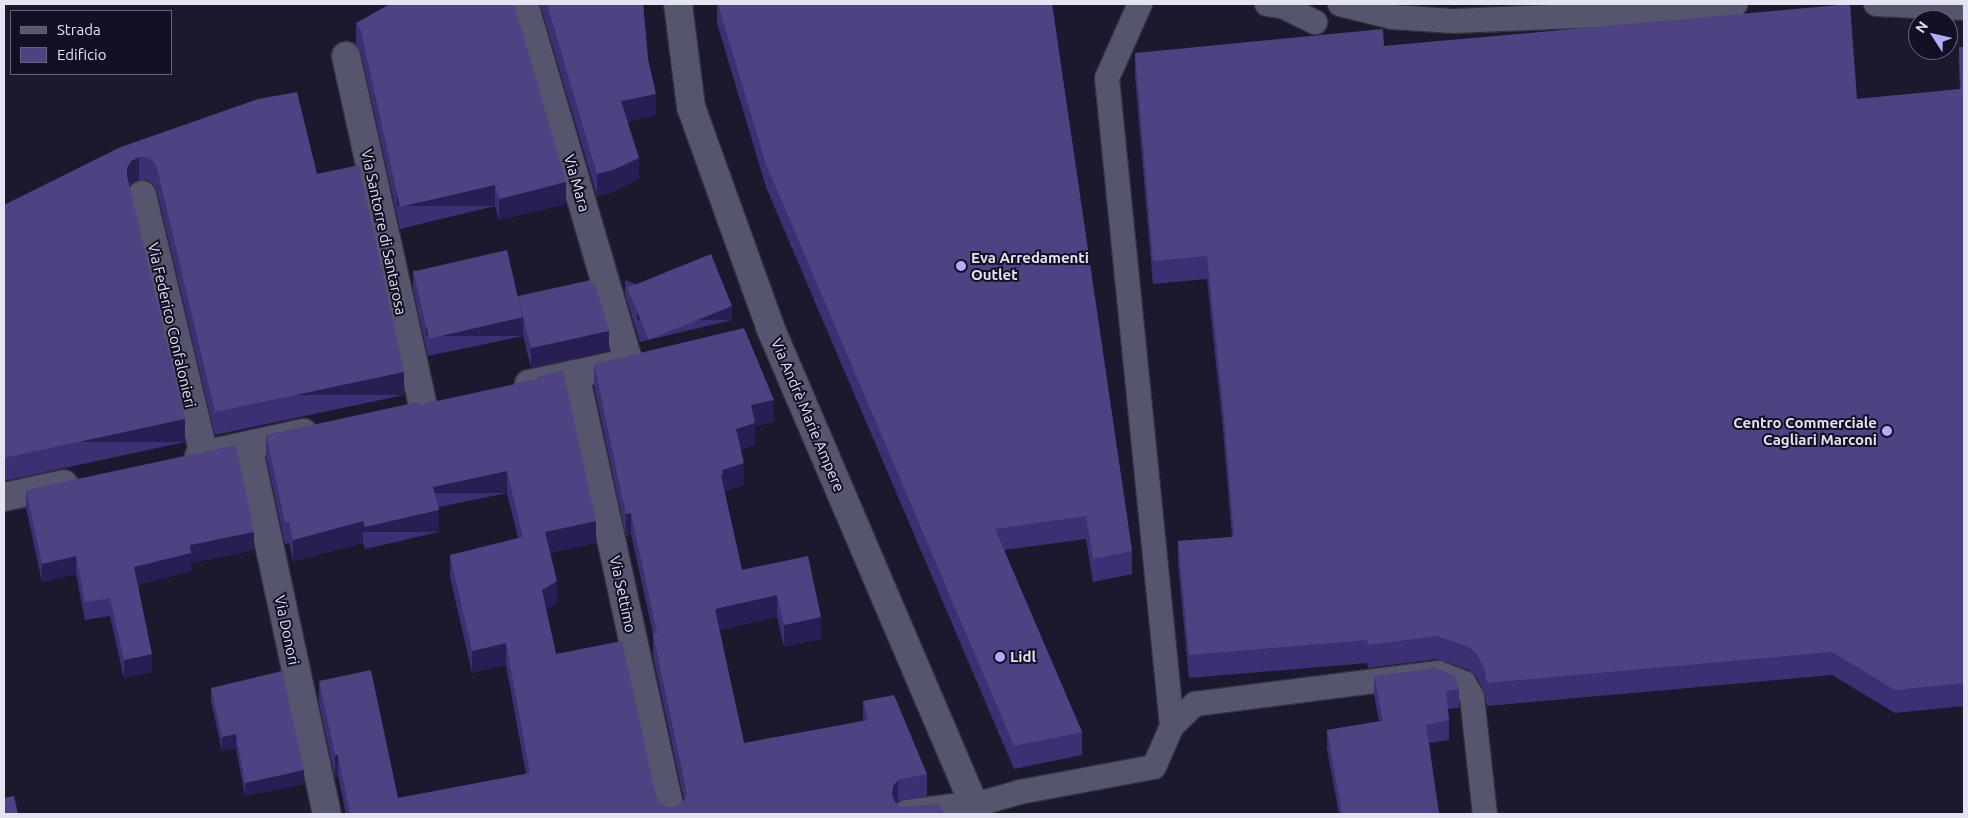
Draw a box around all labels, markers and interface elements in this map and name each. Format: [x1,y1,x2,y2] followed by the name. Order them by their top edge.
[10,10,172,75] legend
[1908,10,1958,60] north arrow
[1912,18,1931,36] text: N
[57,21,101,38] text: Strada
[57,46,106,63] text: Edificio
[358,148,410,316] street label: Via Santorre di Santarosa
[560,152,594,214] street label: Via Mara
[144,241,200,409] street label: Via Federico Confalonieri
[971,248,1089,283] place label: Eva Arredamenti Outlet
[955,260,967,272] marker: Eva Arredamenti Outlet
[768,336,848,494] street label: Via Andrè Marie Ampere
[1733,413,1877,448] place label: Centro Commerciale Cagliari Marconi
[1881,425,1893,437] marker: Centro Commerciale Cagliari Marconi
[606,554,640,634] street label: Via Settimo
[271,593,303,667] street label: Via Donori
[1010,648,1036,666] place label: Lidl
[994,651,1006,663] marker: Lidl

